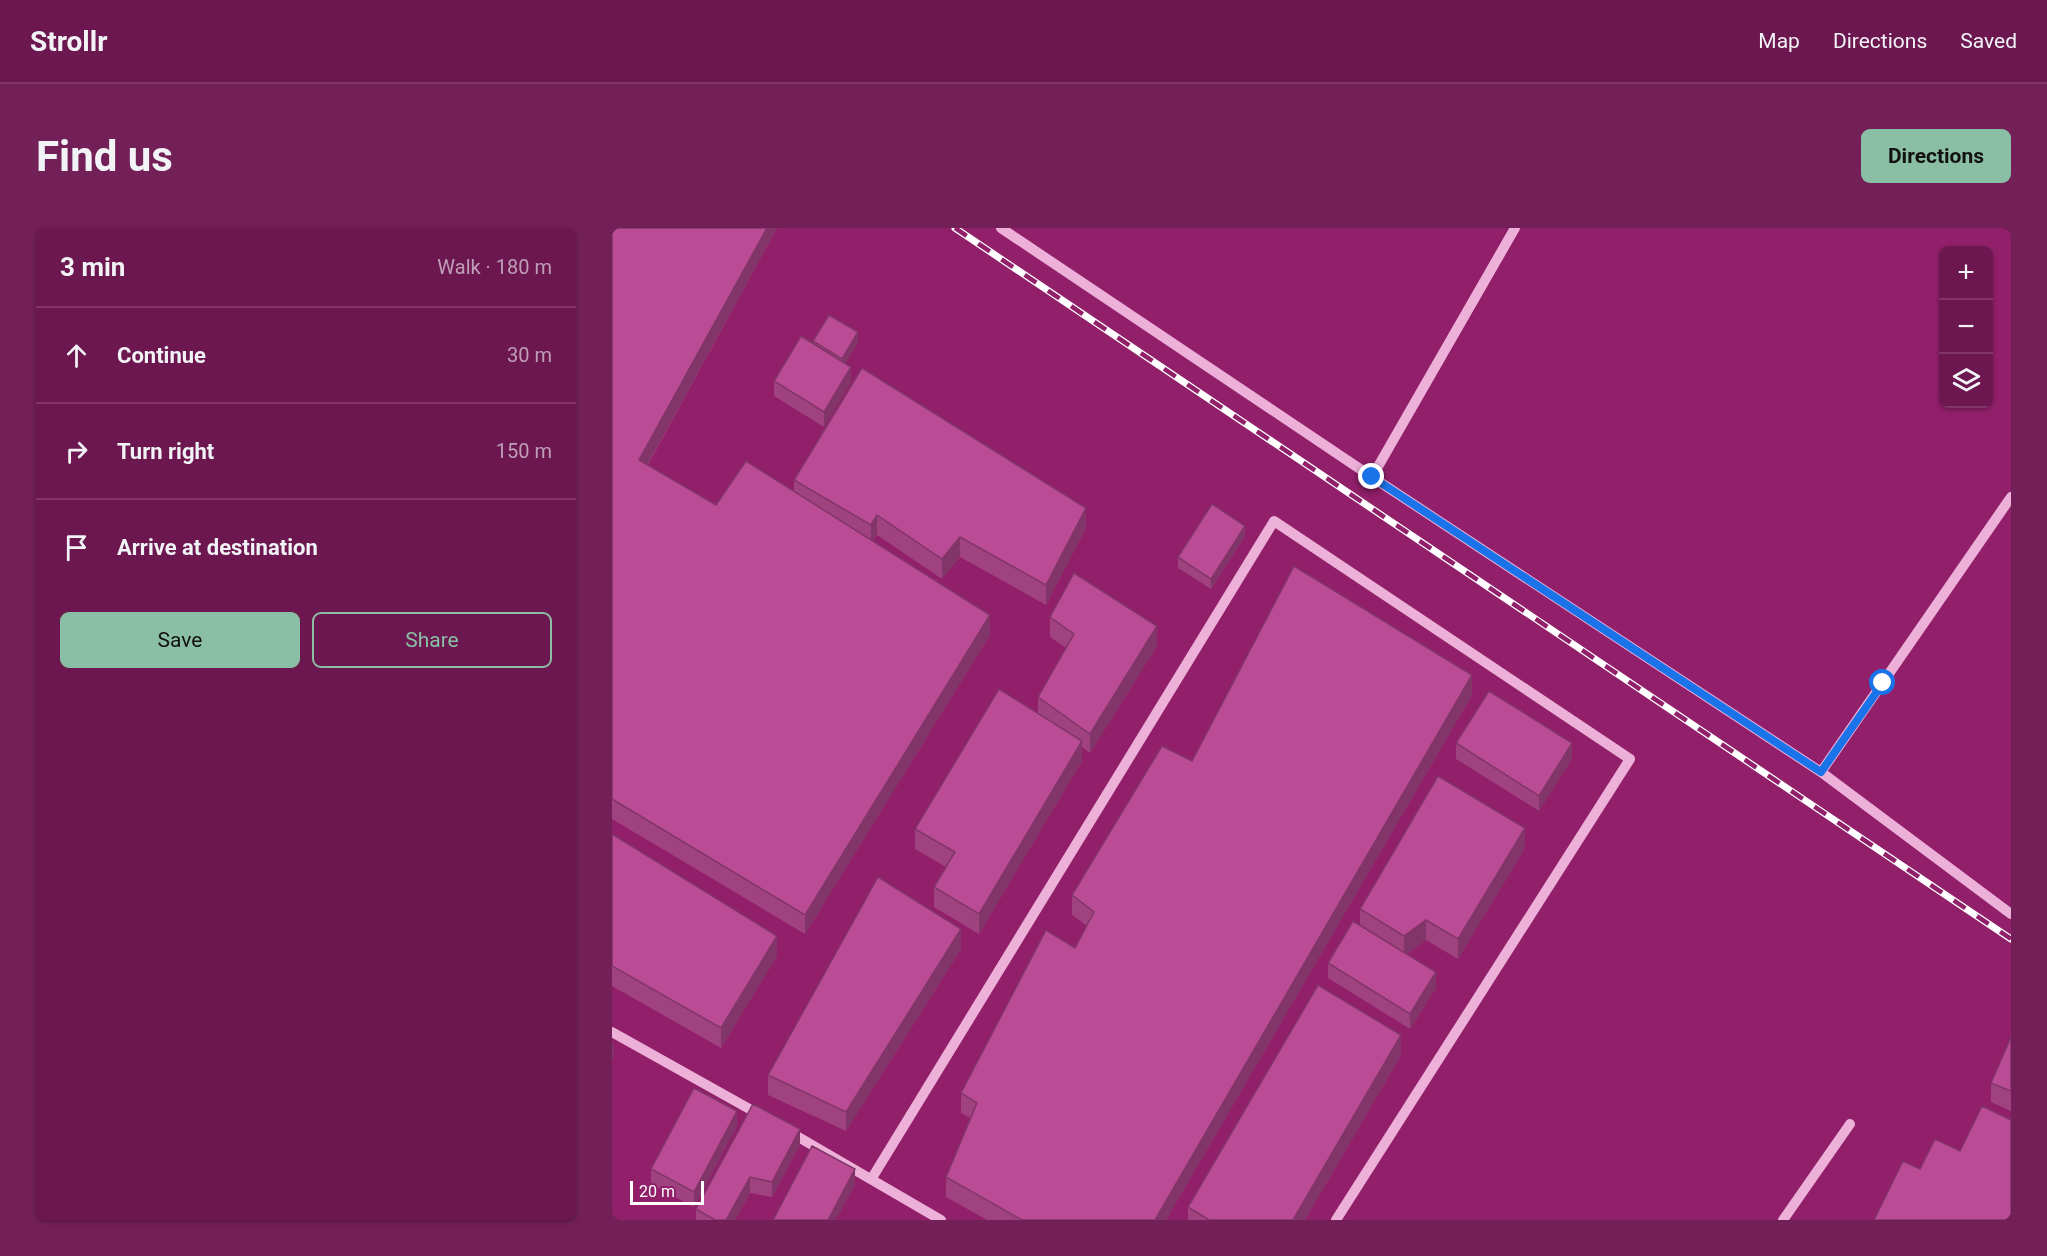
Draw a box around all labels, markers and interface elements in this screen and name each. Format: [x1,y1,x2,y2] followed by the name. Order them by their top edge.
[30,25,107,58] text: Strollr
[1758,29,1800,53] text: Map
[1833,29,1927,53] text: Directions
[1960,29,2017,53] text: Saved
[1861,129,2011,183] button: Directions
[36,132,173,181] text: Find us
[1939,246,1993,408] map controls
[1939,246,1993,300] button: +
[60,252,125,282] text: 3 min
[437,255,552,279] text: Walk · 180 m
[1939,300,1993,354] button: −
[60,339,93,372] icon: ahead
[117,343,206,368] text: Continue
[507,343,552,367] text: 30 m
[1939,354,1993,408] button: layers
[60,435,93,468] icon: right
[117,439,214,464] text: Turn right
[496,439,552,463] text: 150 m
[1358,463,1384,489] route end
[60,531,93,564] icon: arrive
[117,535,318,560] text: Arrive at destination
[60,612,300,668] button: Save
[312,612,552,668] button: Share
[1869,669,1895,695] route start
[630,1178,704,1206] scale bar
[639,1182,675,1201] text: 20 m

